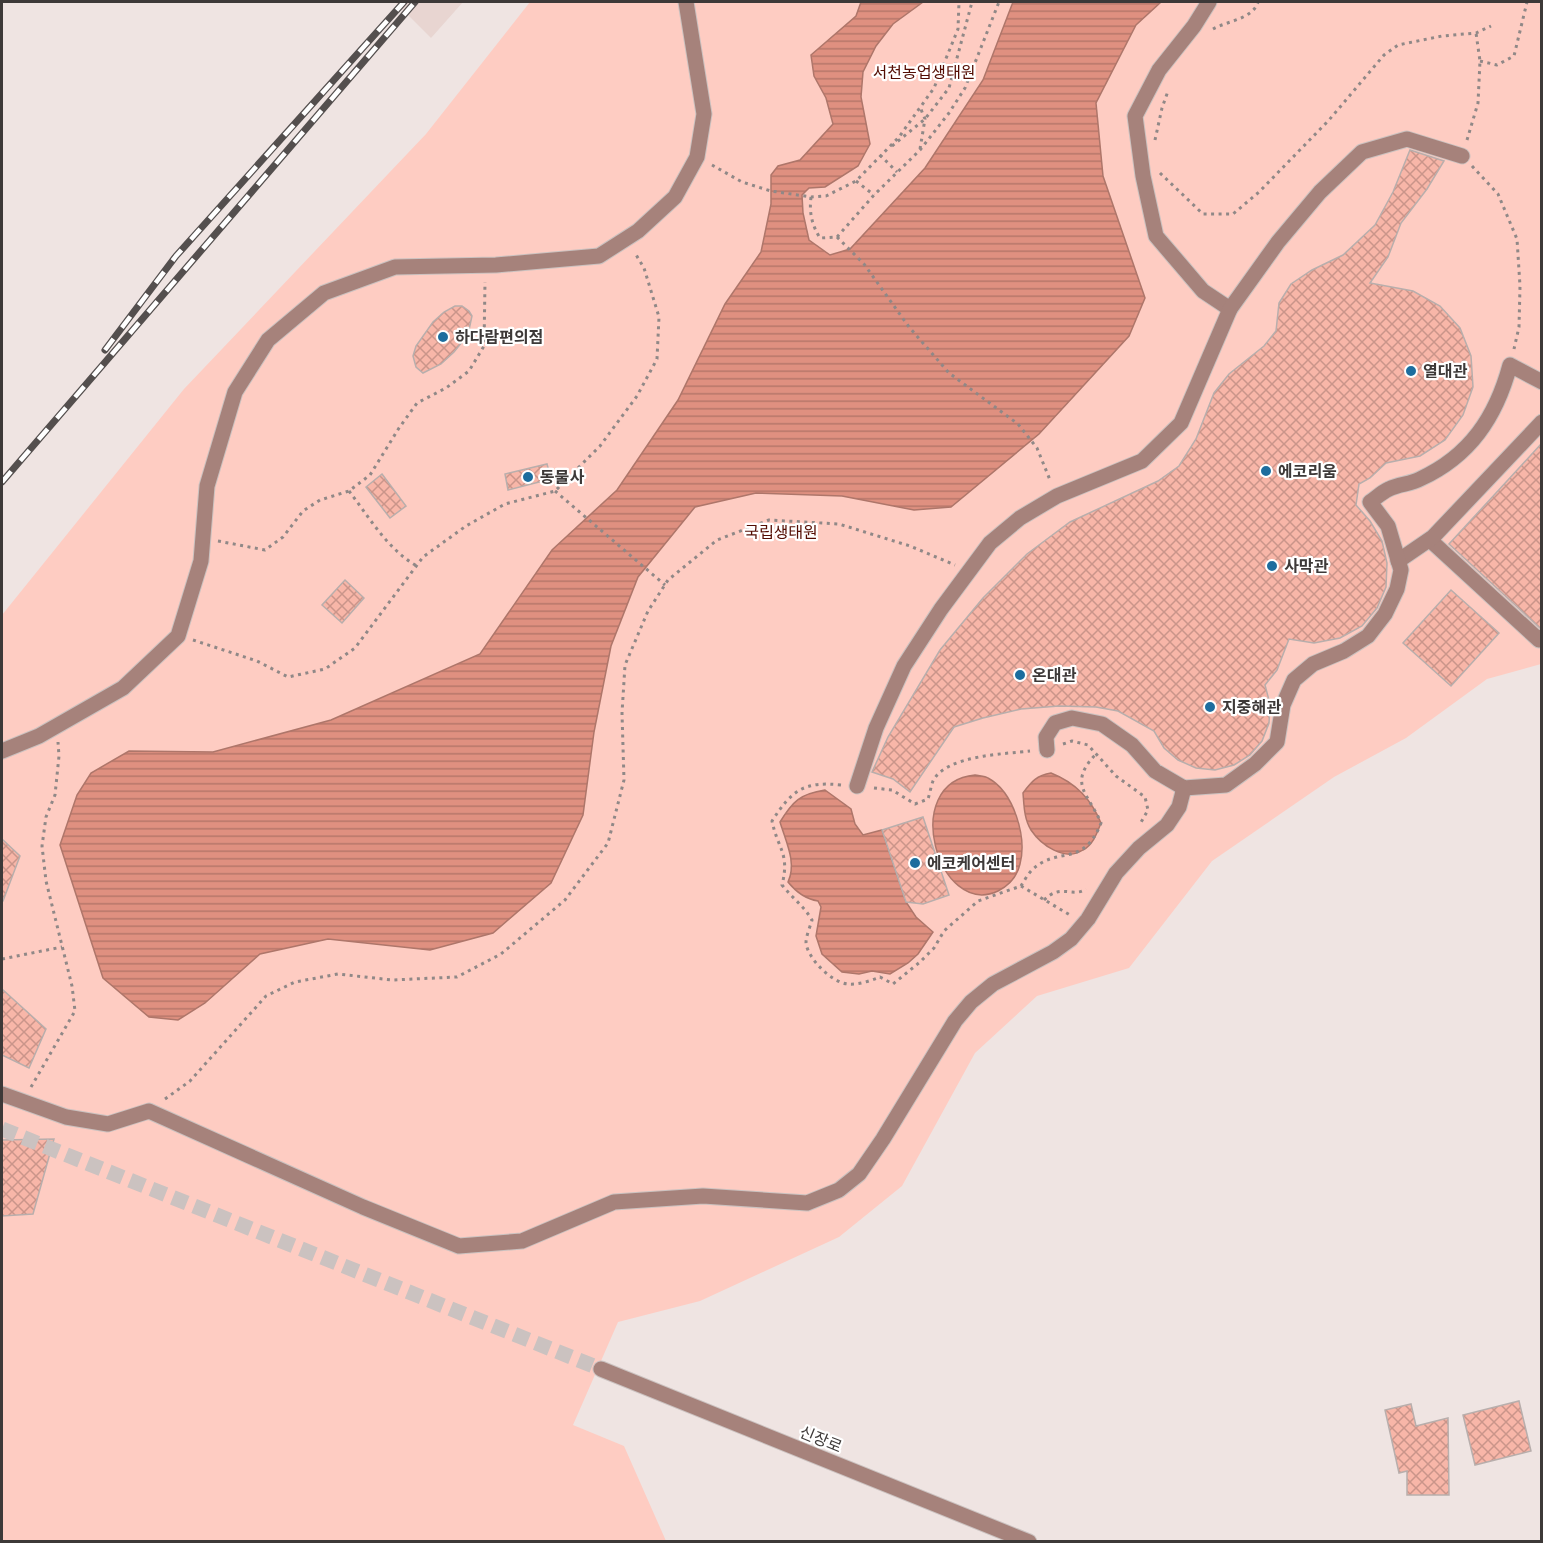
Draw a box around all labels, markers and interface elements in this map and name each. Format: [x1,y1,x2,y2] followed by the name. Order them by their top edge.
[872,61,976,83] park label: 서천농업생태원
[455,326,543,348] place label: 하다람편의점
[436,330,450,344] marker: 하다람편의점
[1423,360,1467,382] place label: 열대관
[1404,364,1418,378] marker: 열대관
[1278,460,1337,482] place label: 에코리움
[1259,464,1273,478] marker: 에코리움
[540,466,584,488] place label: 동물사
[521,470,535,484] marker: 동물사
[744,521,818,543] park label: 국립생태원
[1284,555,1328,577] place label: 사막관
[1265,559,1279,573] marker: 사막관
[1032,664,1076,686] place label: 온대관
[1013,668,1027,682] marker: 온대관
[1222,696,1281,718] place label: 지중해관
[1203,700,1217,714] marker: 지중해관
[927,852,1015,874] place label: 에코케어센터
[908,856,922,870] marker: 에코케어센터
[796,1421,846,1458] street label: 신장로

